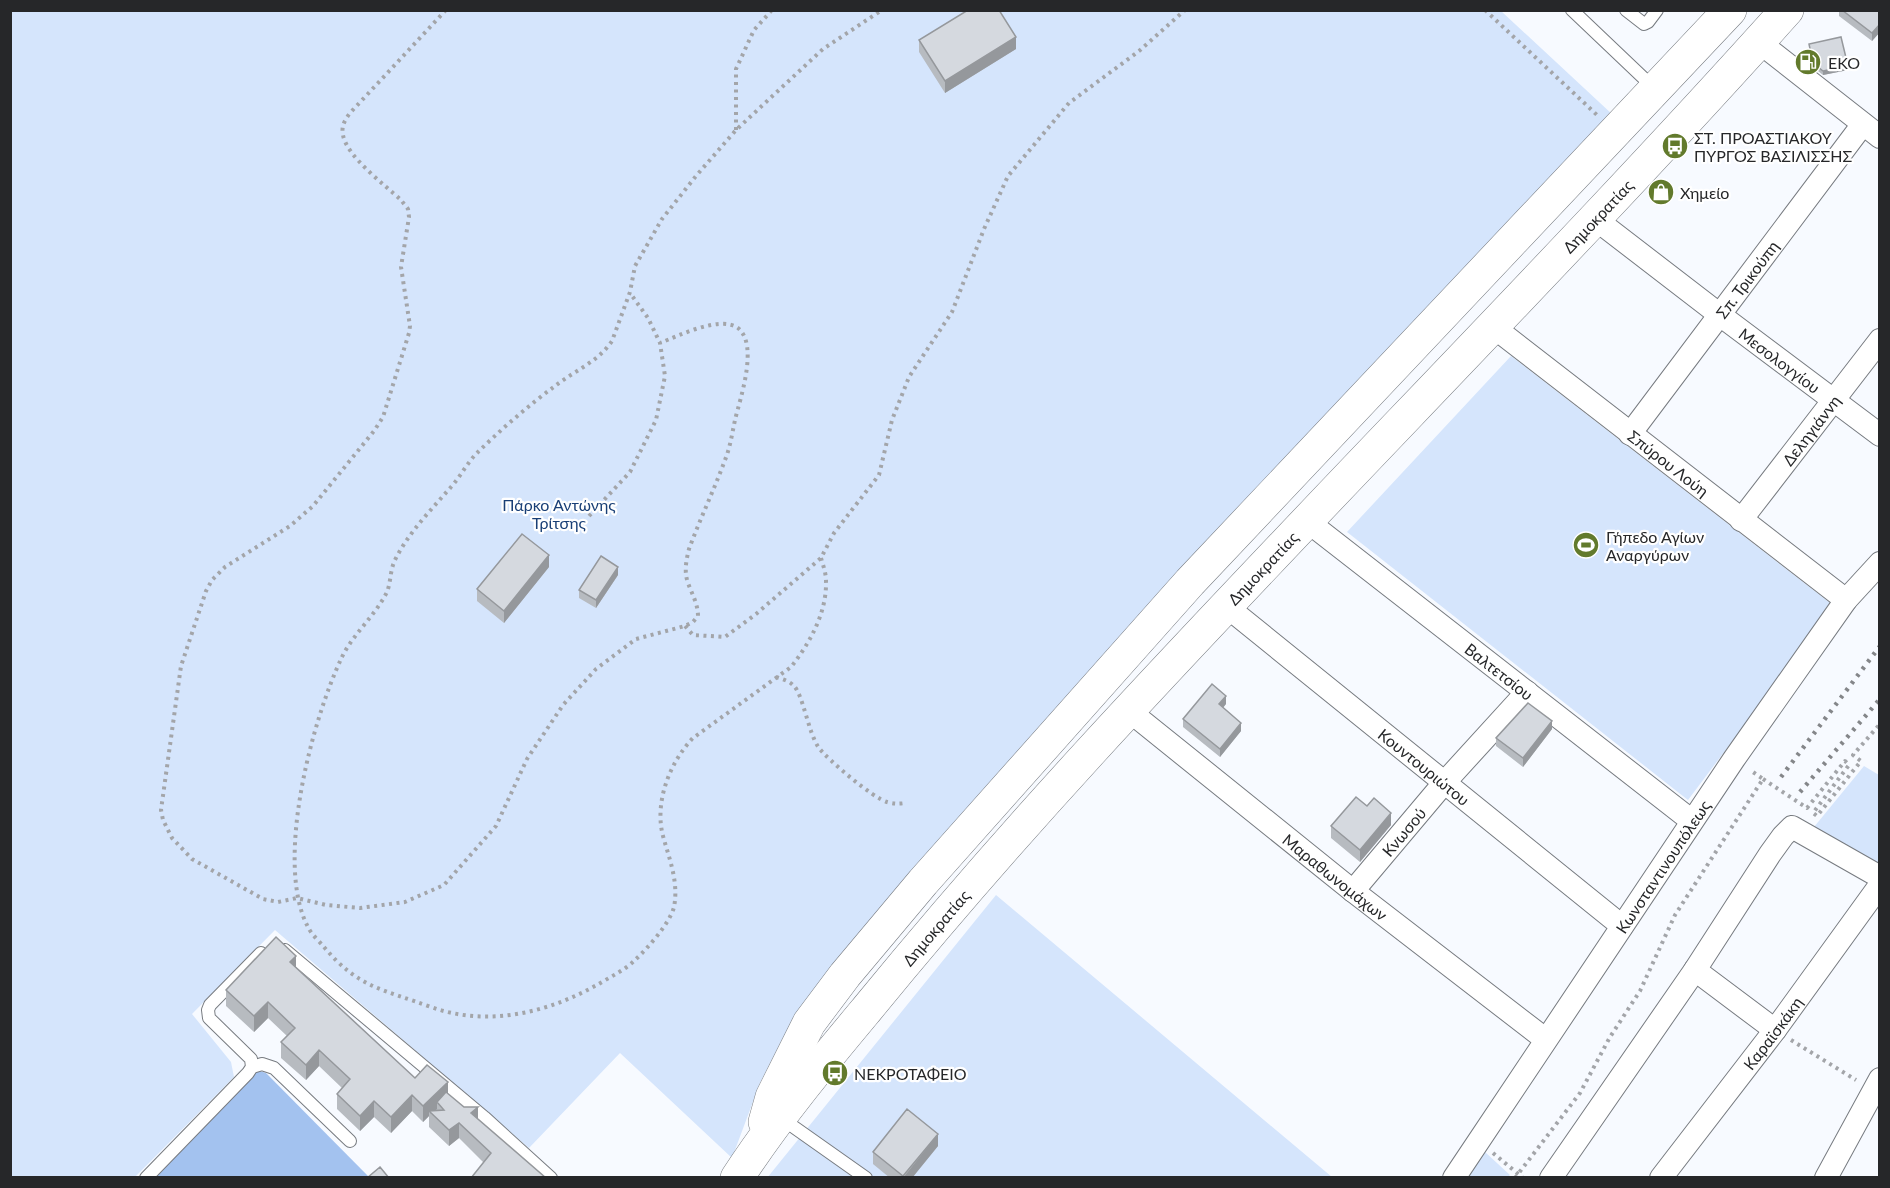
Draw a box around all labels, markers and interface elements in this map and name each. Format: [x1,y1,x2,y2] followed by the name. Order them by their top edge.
[1793,47,1823,77] fuel station icon: EKO
[1828,53,1860,72] place label: EKO
[1694,128,1853,165] place label: ΣΤ. ΠΡΟΑΣΤΙΑΚΟΥ ΠΥΡΓΟΣ ΒΑΣΙΛΙΣΣΗΣ
[1660,131,1690,161] bus stop icon: ΣΤ. ΠΡΟΑΣΤΙΑΚΟΥ ΠΥΡΓΟΣ ΒΑΣΙΛΙΣΣΗΣ
[1558,175,1637,256] street label: Δημοκρατίας
[1646,177,1676,207] shop icon: Χημείο
[1680,183,1729,202] place label: Χημείο
[1711,236,1782,322] street label: Σπ. Τρικούπη
[1736,323,1824,397] street label: Μεσολογγίου
[1778,391,1844,469] street label: Δεληγιάννη
[1625,426,1713,500] street label: Σπύρου Λούη
[502,495,616,532] park label: Πάρκο Αντώνης Τρίτσης
[1223,527,1302,608] street label: Δημοκρατίας
[1606,527,1704,564] place label: Γήπεδο Αγίων Αναργύρων
[1571,530,1601,560] sports icon: Γήπεδο Αγίων Αναργύρων
[1462,639,1537,703] street label: Βαλτετσίου
[1375,724,1474,809] street label: Κουντουριώτου
[1611,796,1714,936] street label: Κωνσταντινουπόλεως
[1377,803,1429,860] street label: Κνωσού
[1279,829,1391,924] street label: Μαραθωνομάχων
[898,885,973,969] street label: Δημοκρατίας
[1739,992,1806,1073] street label: Καραϊσκάκη
[820,1058,850,1088] bus stop icon: ΝΕΚΡΟΤΑΦΕΙΟ
[854,1064,967,1083] place label: ΝΕΚΡΟΤΑΦΕΙΟ

